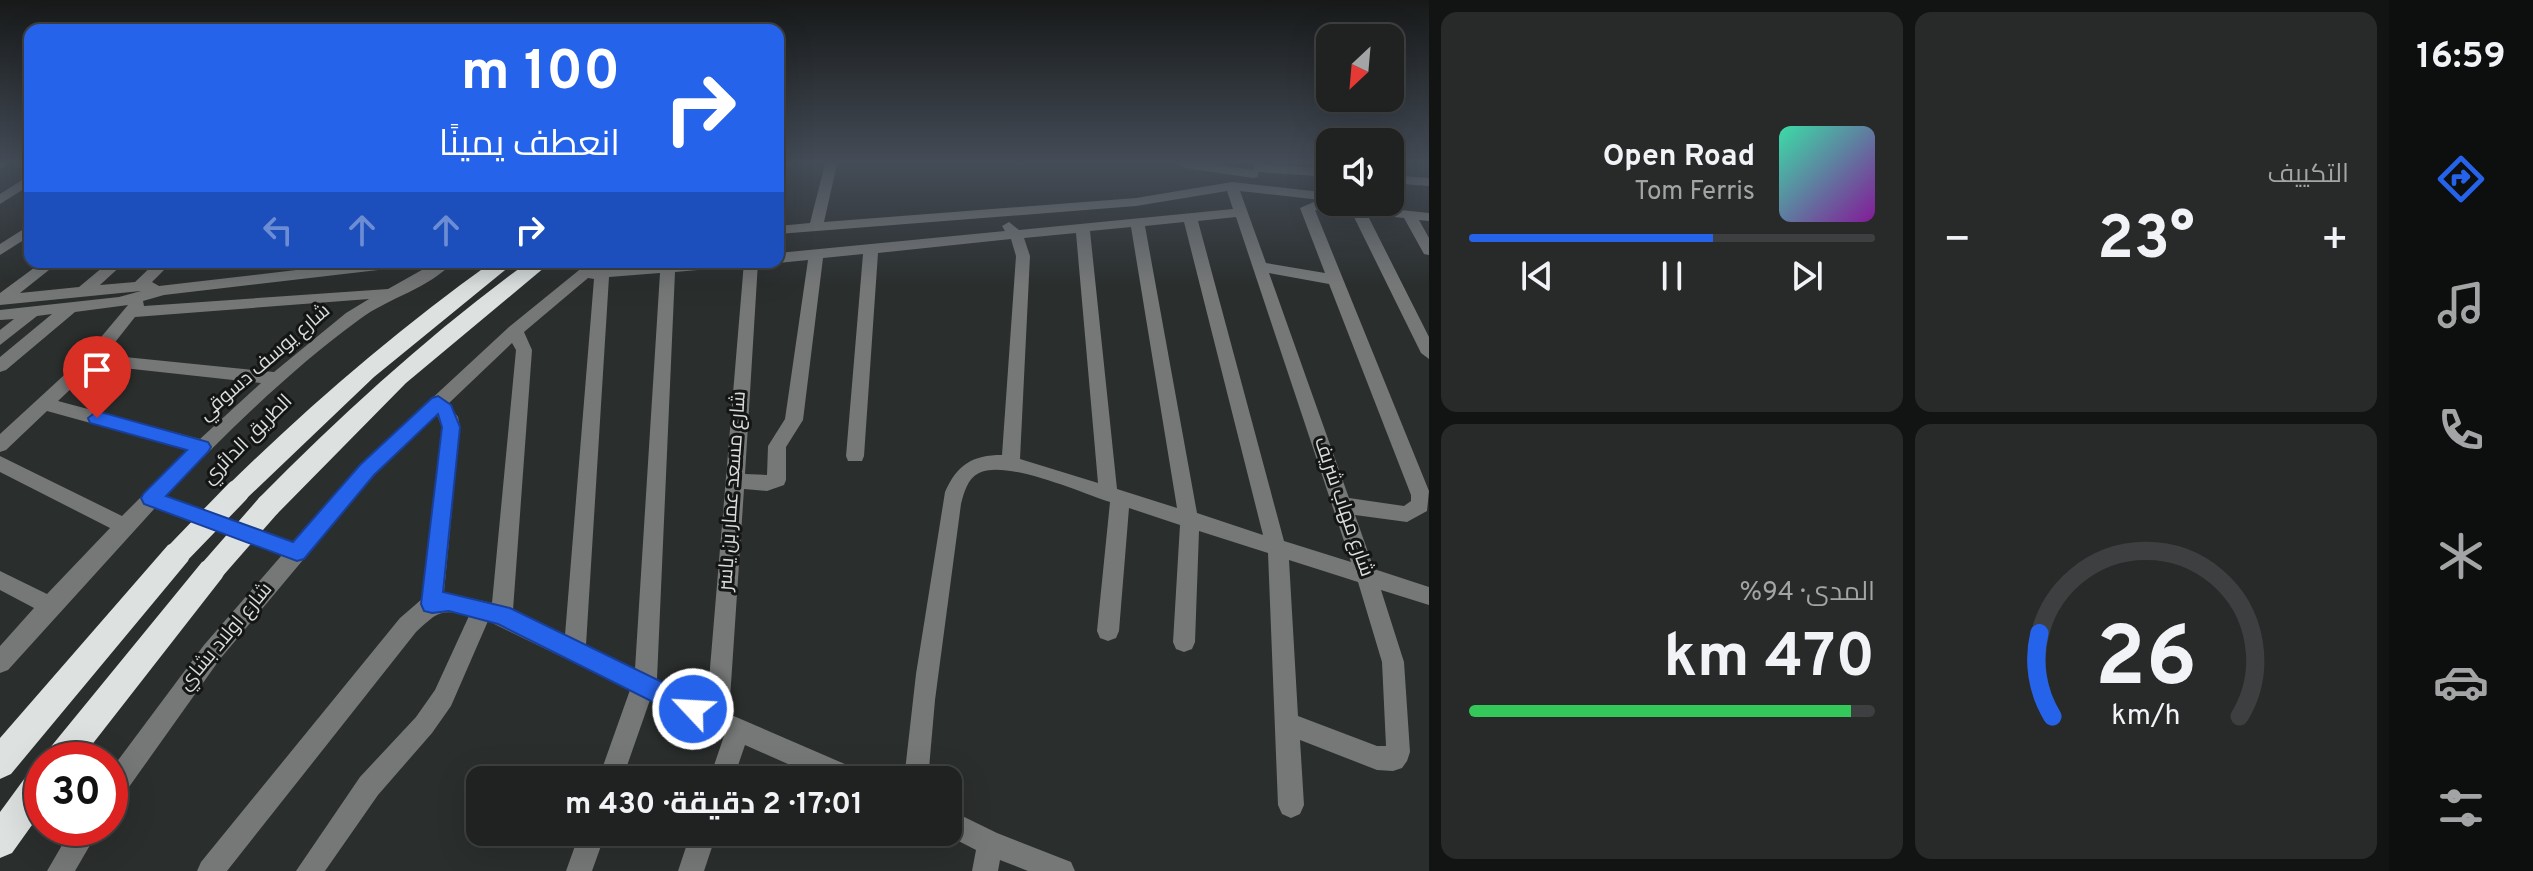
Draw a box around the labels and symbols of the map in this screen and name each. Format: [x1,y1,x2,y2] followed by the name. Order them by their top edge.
[1316,24,1404,112] north arrow
[194,299,337,428] street label: شارع يوسف دسوقي
[63,336,131,418] pin
[197,389,299,491] street label: الطريق الدائري
[713,390,753,593] street label: شارع مسعد عمار بن ياسر
[1307,434,1379,580] street label: شارع مهاب شريف
[173,578,280,697] street label: شارع اولاد بشاي
[651,667,735,751] position arrow
[24,742,128,846] speed limit sign: 30

